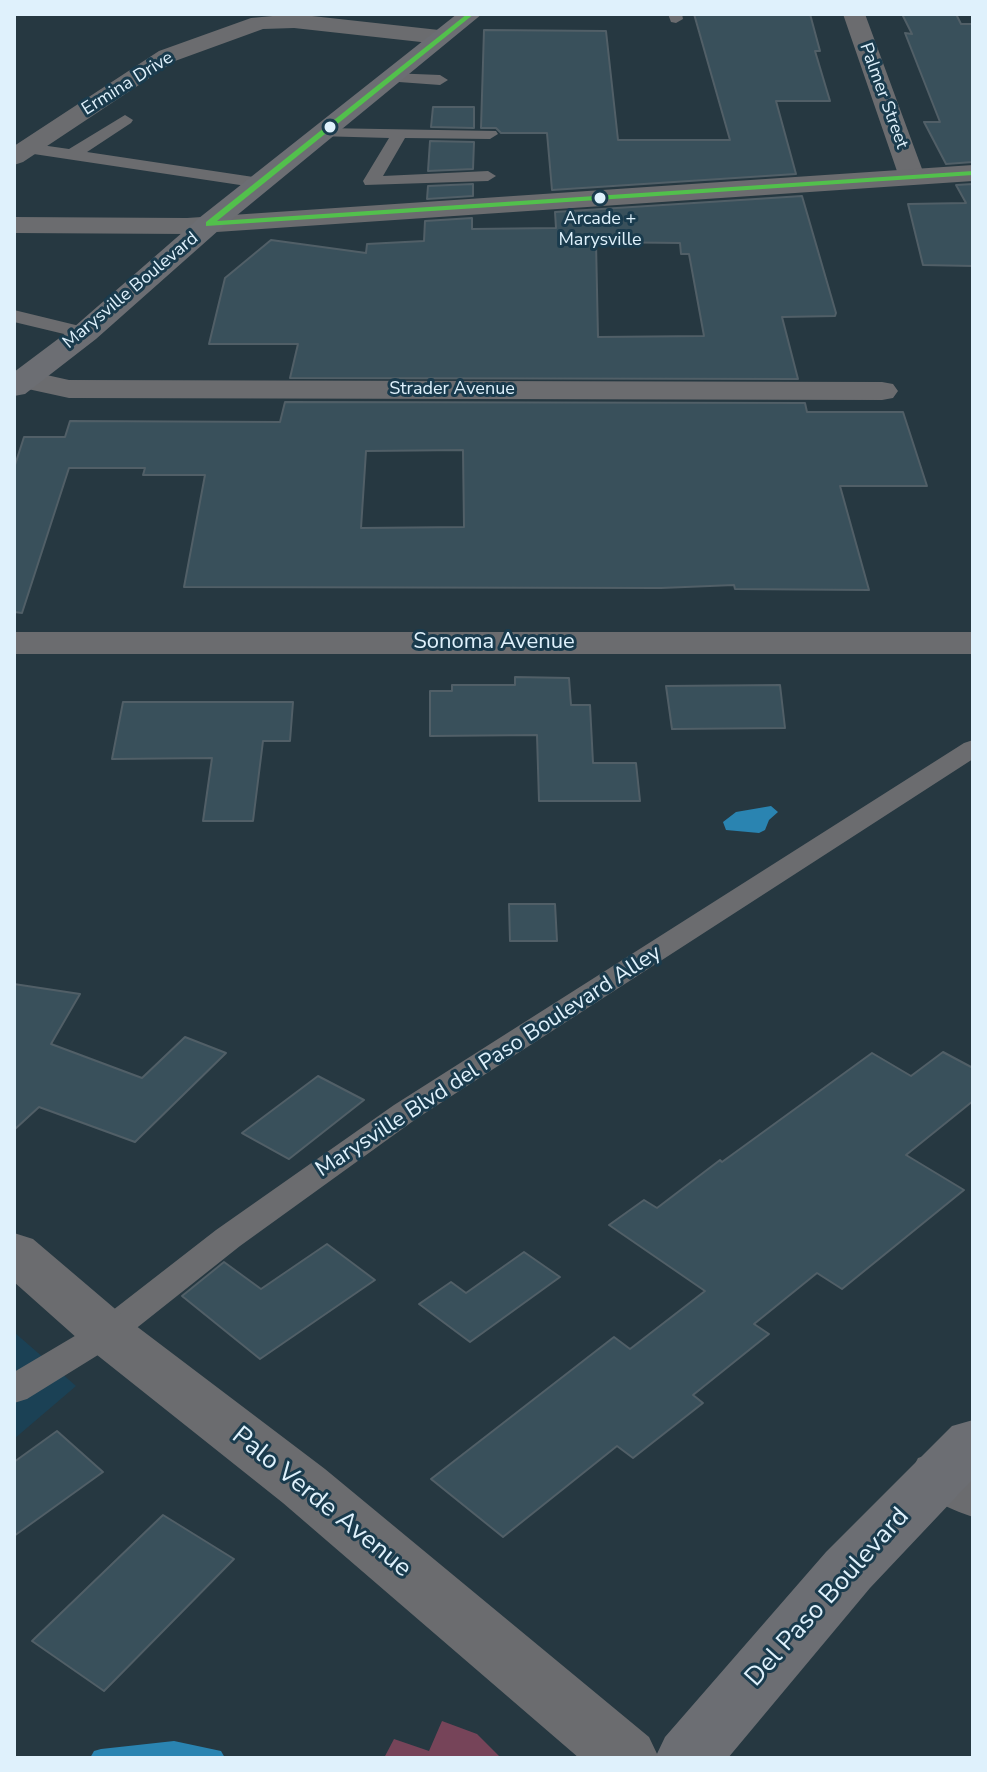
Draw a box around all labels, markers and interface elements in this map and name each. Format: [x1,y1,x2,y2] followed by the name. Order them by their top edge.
[854,40,912,152] street label: Palmer Street
[78,47,178,121] street label: Ermina Drive
[322,119,338,135] unlabelled marker
[592,190,608,206] marker: Arcade + Marysville
[558,209,642,252] place label: Arcade + Marysville
[59,228,203,354] street label: Marysville Boulevard
[389,379,515,401] street label: Strader Avenue
[413,630,575,656] street label: Sonoma Avenue
[311,940,667,1184] street label: Marysville Blvd del Paso Boulevard Alley
[225,1421,417,1585] street label: Palo Verde Avenue
[740,1502,916,1694] street label: Del Paso Boulevard

